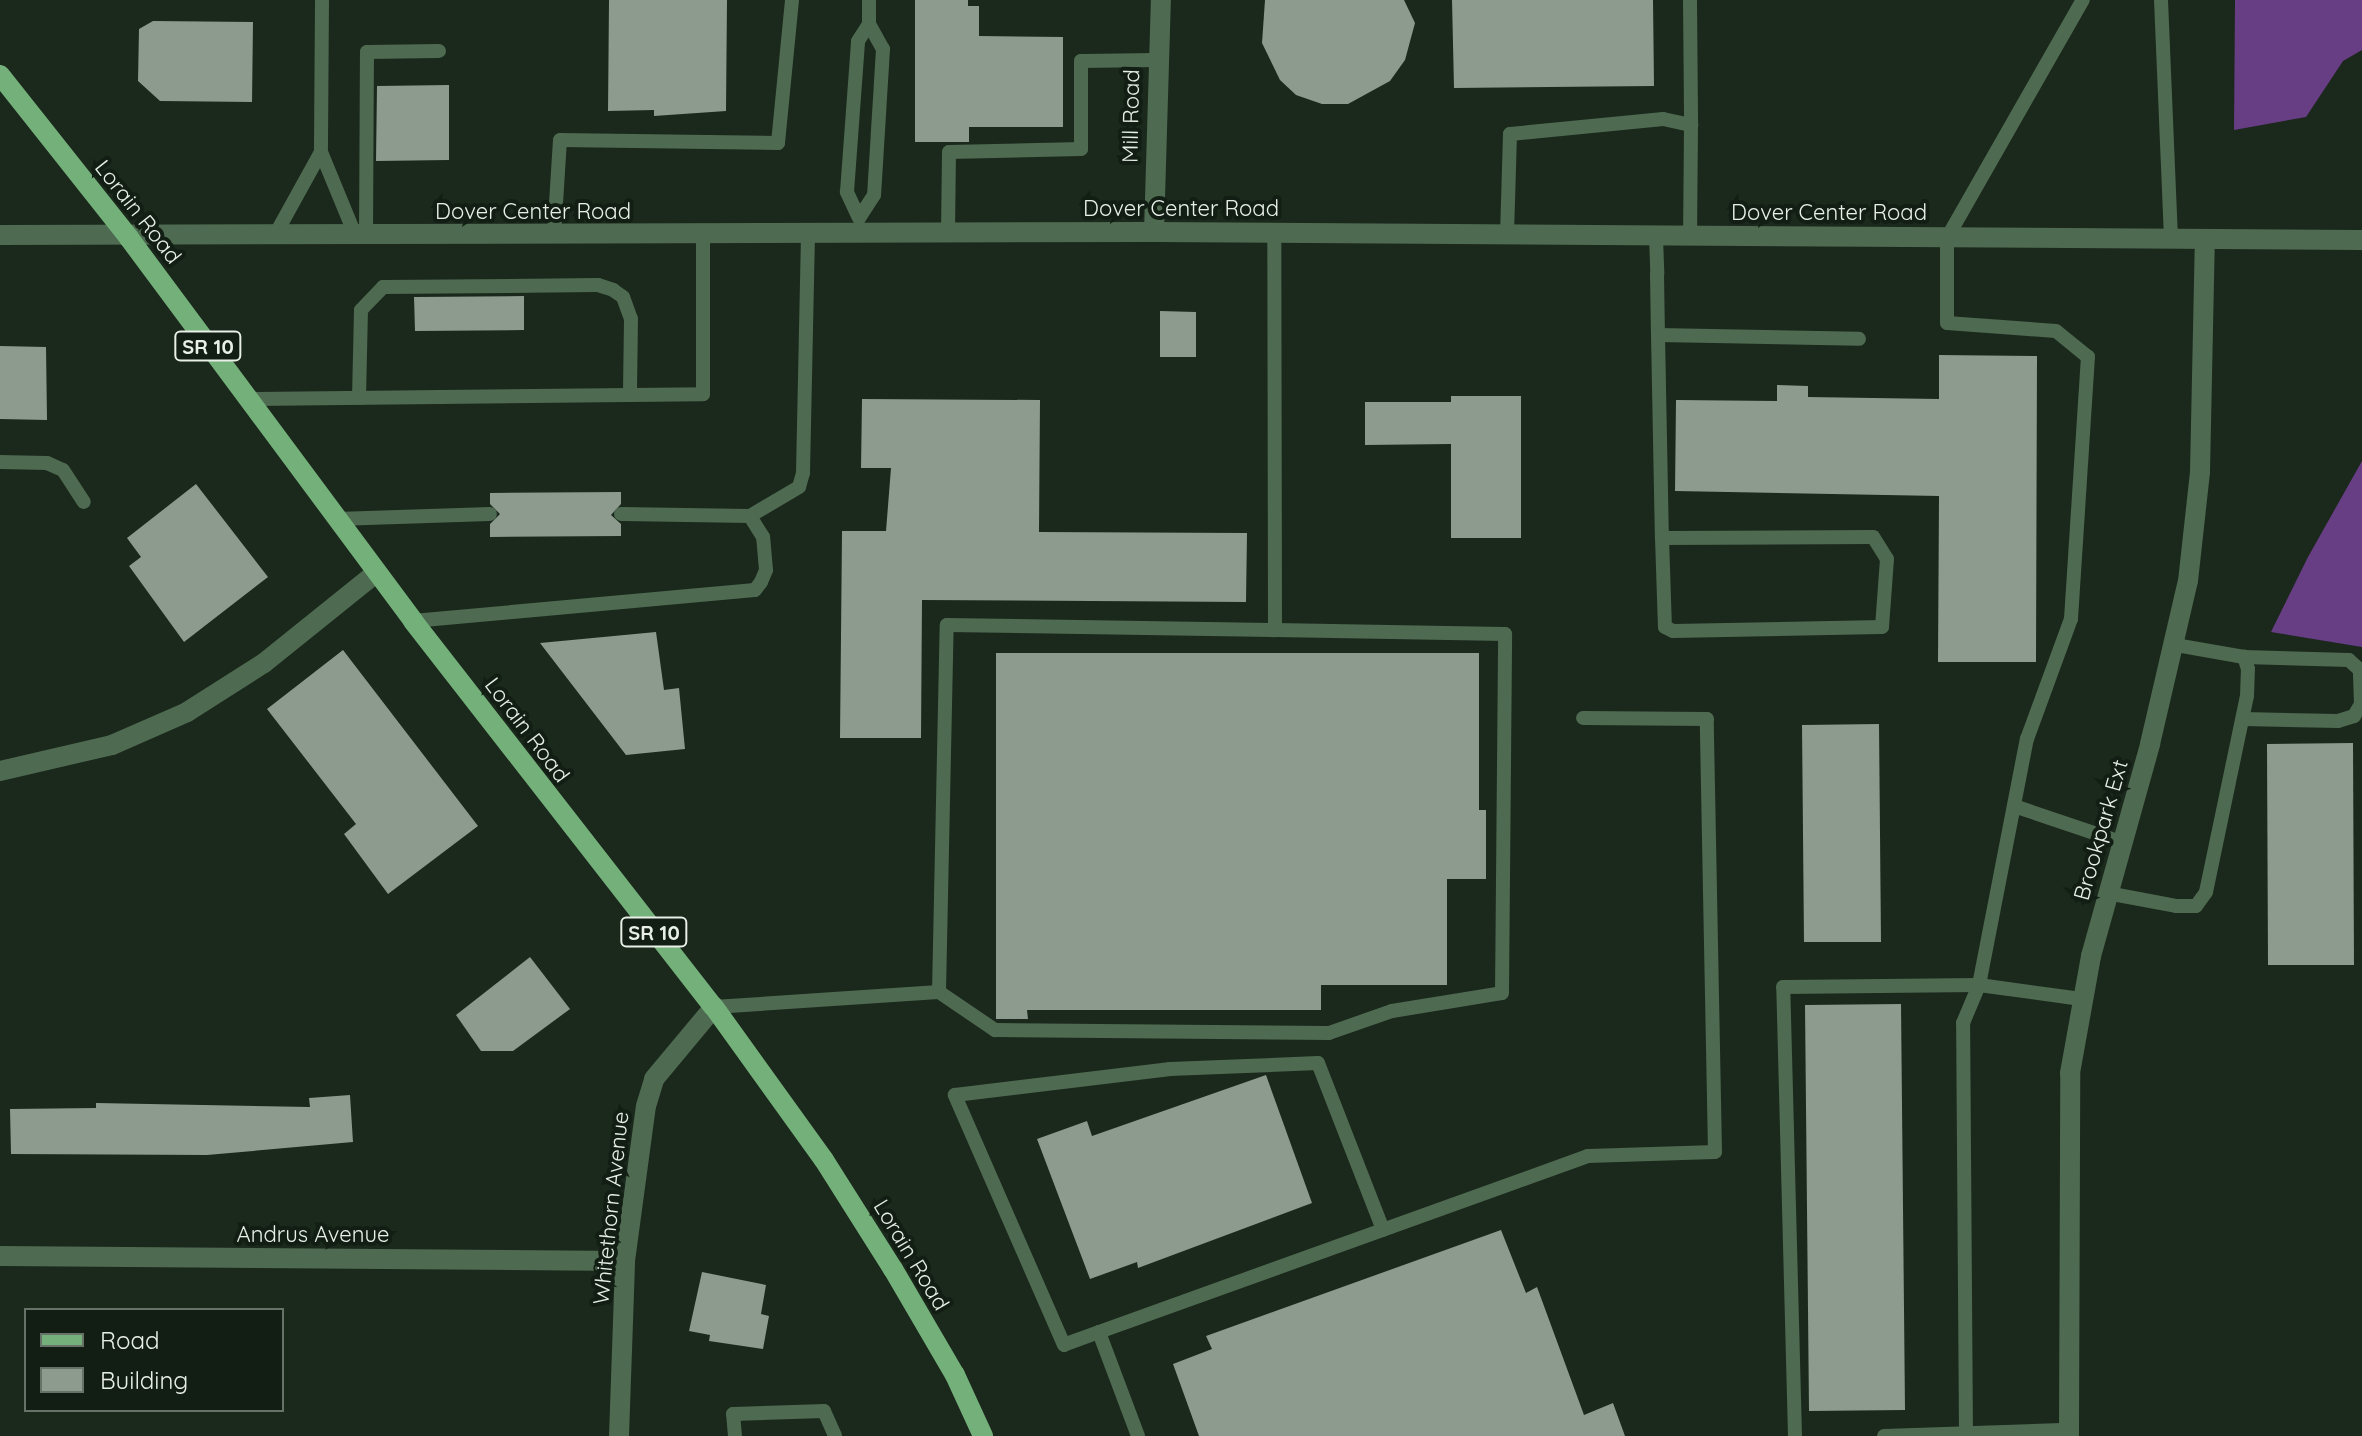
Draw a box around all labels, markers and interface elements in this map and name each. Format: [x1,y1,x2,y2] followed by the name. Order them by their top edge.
[1117,69,1145,163] street label: Mill Road
[89,155,187,269] street label: Lorain Road
[1083,196,1279,222] street label: Dover Center Road
[435,199,631,225] street label: Dover Center Road
[1731,200,1927,226] street label: Dover Center Road
[174,330,242,362] road number: SR 10
[479,672,575,788] street label: Lorain Road
[2068,757,2134,903] street label: Brookpark Ext
[620,916,688,948] road number: SR 10
[588,1110,634,1306] street label: Whitethorn Avenue
[868,1195,954,1315] street label: Lorain Road
[237,1222,389,1248] street label: Andrus Avenue
[24,1308,284,1412] legend
[100,1325,160,1355] text: Road
[100,1365,188,1395] text: Building

